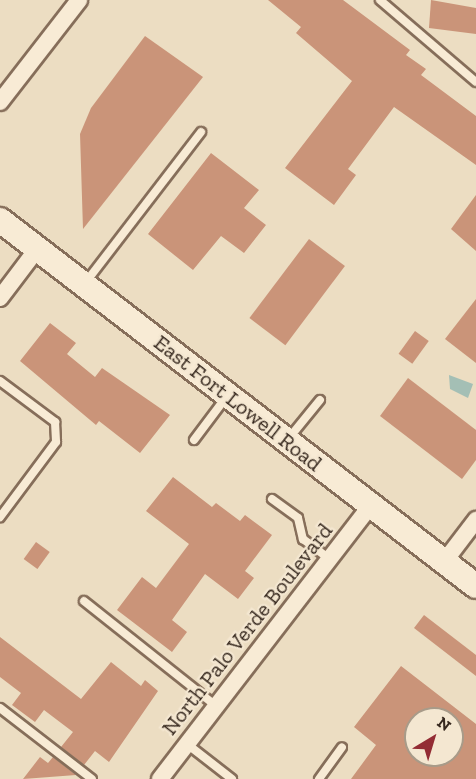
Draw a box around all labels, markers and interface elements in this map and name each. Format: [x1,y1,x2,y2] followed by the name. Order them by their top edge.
[149,329,327,477] street label: East Fort Lowell Road
[156,517,338,741] street label: North Palo Verde Boulevard
[404,707,464,767] north arrow
[434,713,455,735] text: N

